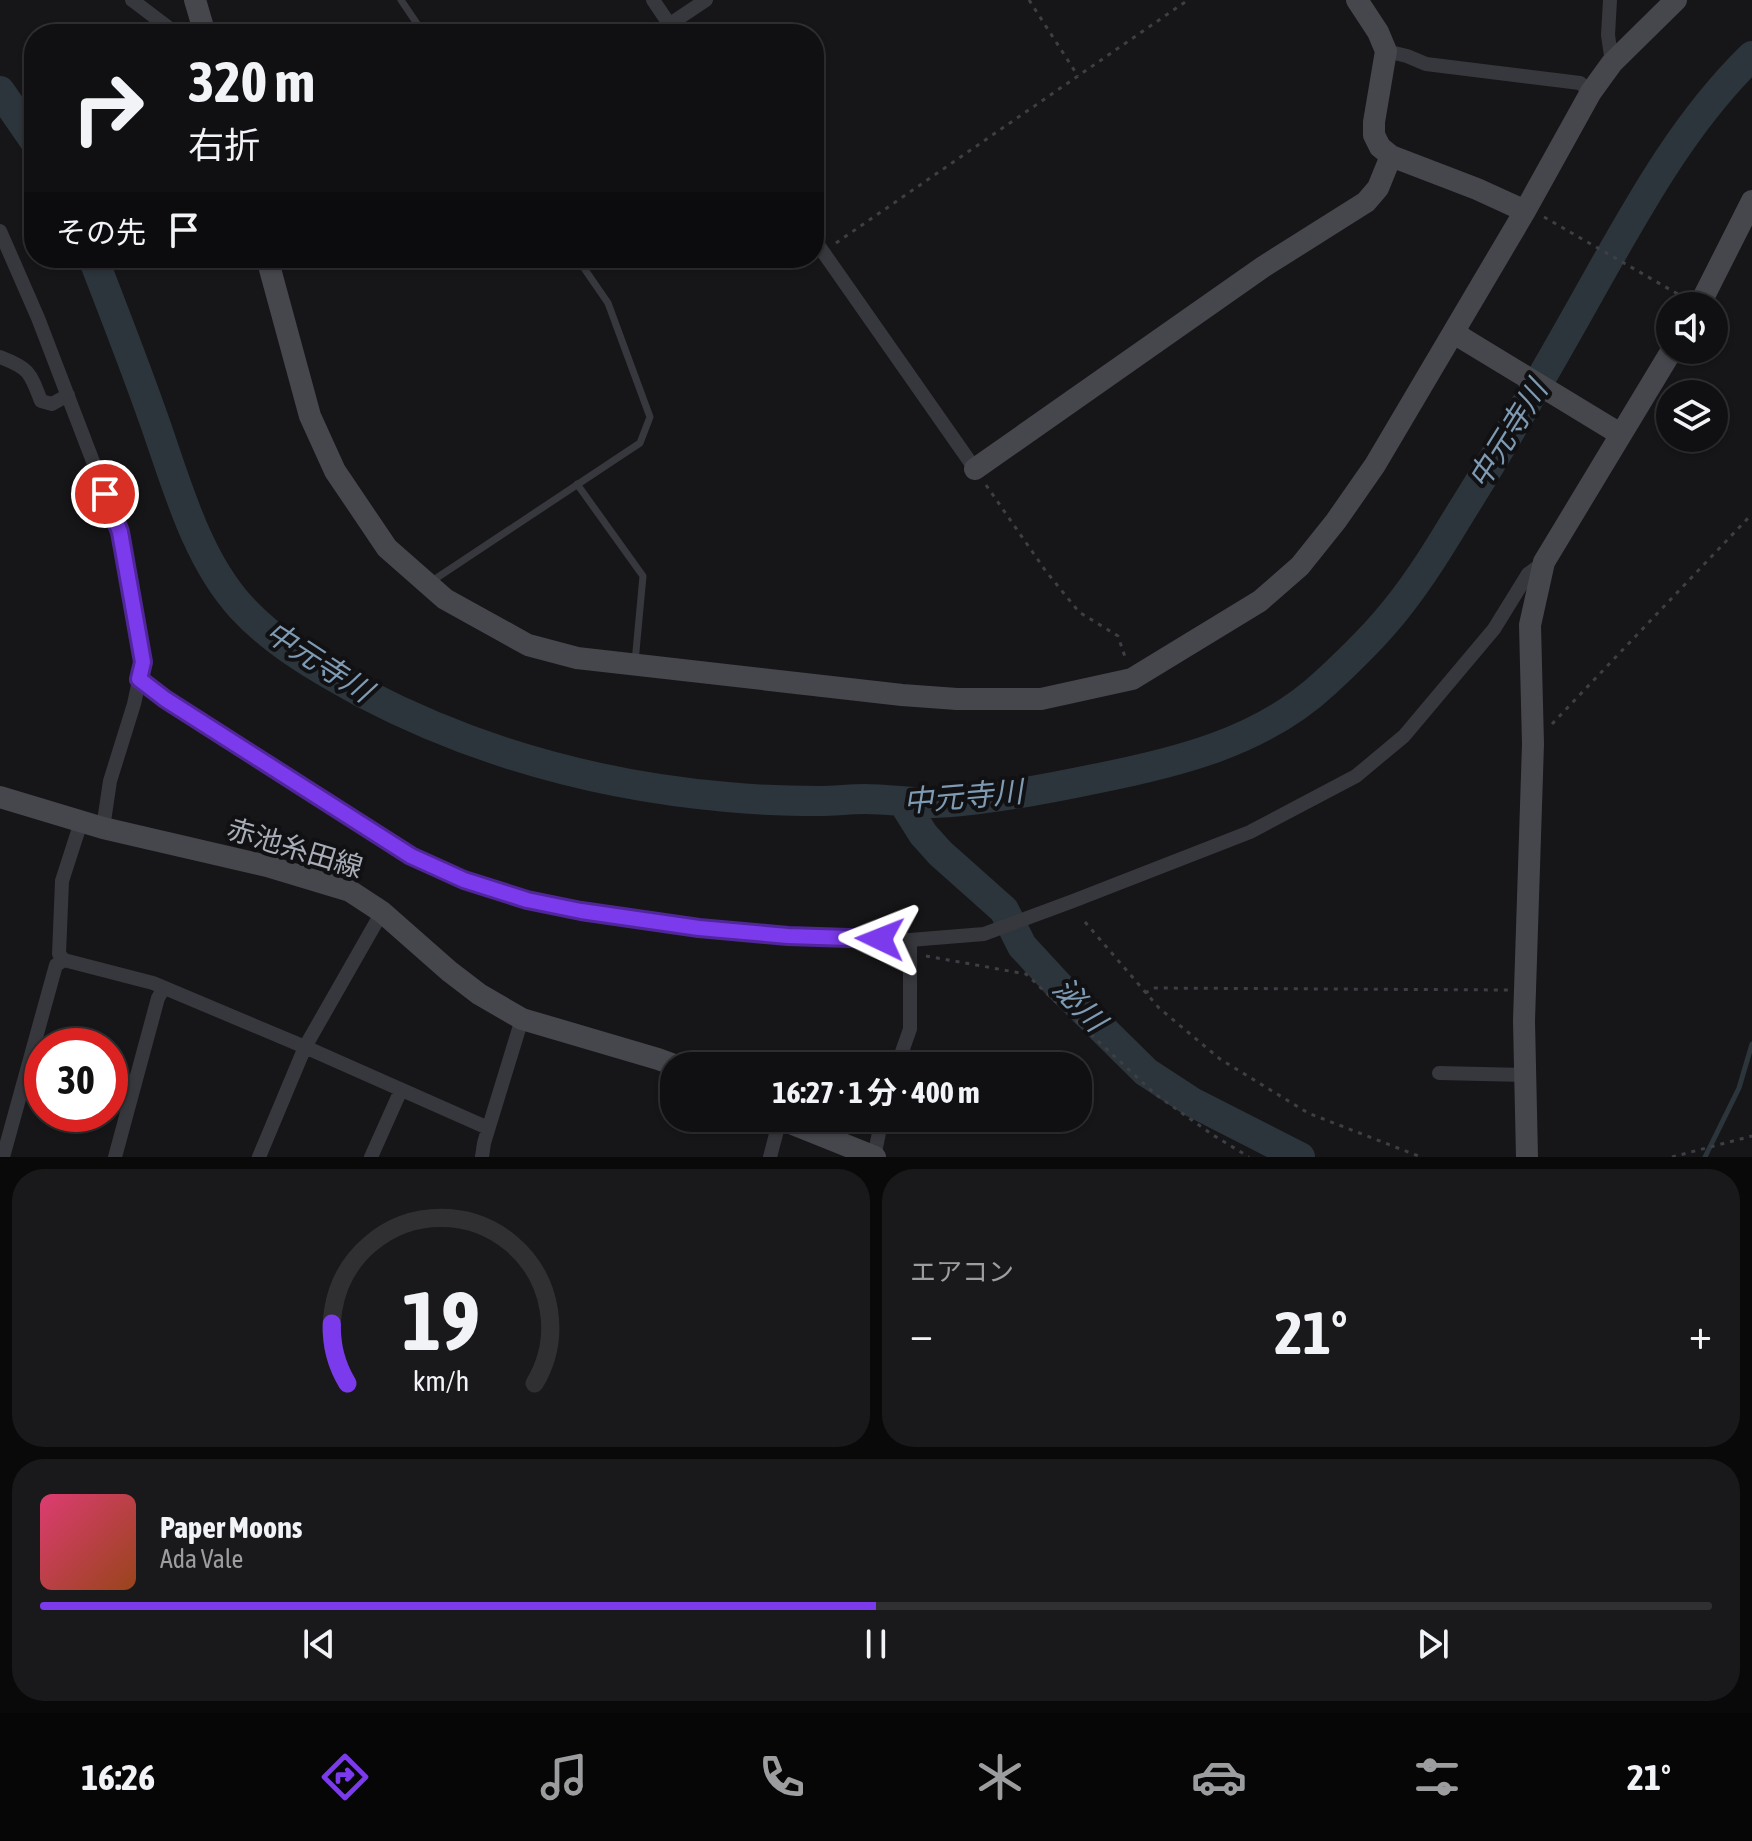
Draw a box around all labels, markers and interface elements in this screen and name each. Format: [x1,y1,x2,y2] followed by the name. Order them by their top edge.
[188,50,315,114] text: 320 m
[56,56,160,160] icon: right
[188,124,260,166] text: 右折
[162,208,206,252] icon: arrive
[56,215,146,249] text: その先
[1656,292,1728,452] map controls
[1656,292,1728,364] button: sound
[1461,372,1555,494] water label: 中元寺川
[1656,380,1728,452] button: layers
[71,460,139,528] pin
[83,472,127,516] icon: arrive
[259,614,381,710] water label: 中元寺川
[902,774,1027,818] water label: 中元寺川
[223,812,367,884] street label: 赤池糸田線
[838,897,922,981] position arrow
[1047,971,1115,1040] water label: 泌川
[24,1028,128,1132] speed limit sign: 30
[772,1075,980,1109] text: 16:27 · 1 分 · 400 m
[910,1257,1014,1287] text: エアコン
[402,1272,480,1368] text: 19
[1275,1298,1347,1367] text: 21°
[910,1308,933,1358] text: −
[1689,1308,1712,1358] text: +
[413,1364,469,1397] text: km/h
[160,1510,302,1544] text: Paper Moons
[160,1544,243,1574] text: Ada Vale
[297,1622,341,1666] icon: previous
[854,1622,898,1666] icon: pause
[1411,1622,1455,1666] icon: next
[317,1749,373,1805] icon: directions
[536,1749,592,1805] icon: music
[754,1749,810,1805] icon: phone
[972,1749,1028,1805] icon: climate
[1191,1749,1247,1805] icon: car
[1409,1749,1465,1805] icon: filters
[81,1756,155,1798] text: 16:26
[1627,1756,1671,1798] text: 21°

